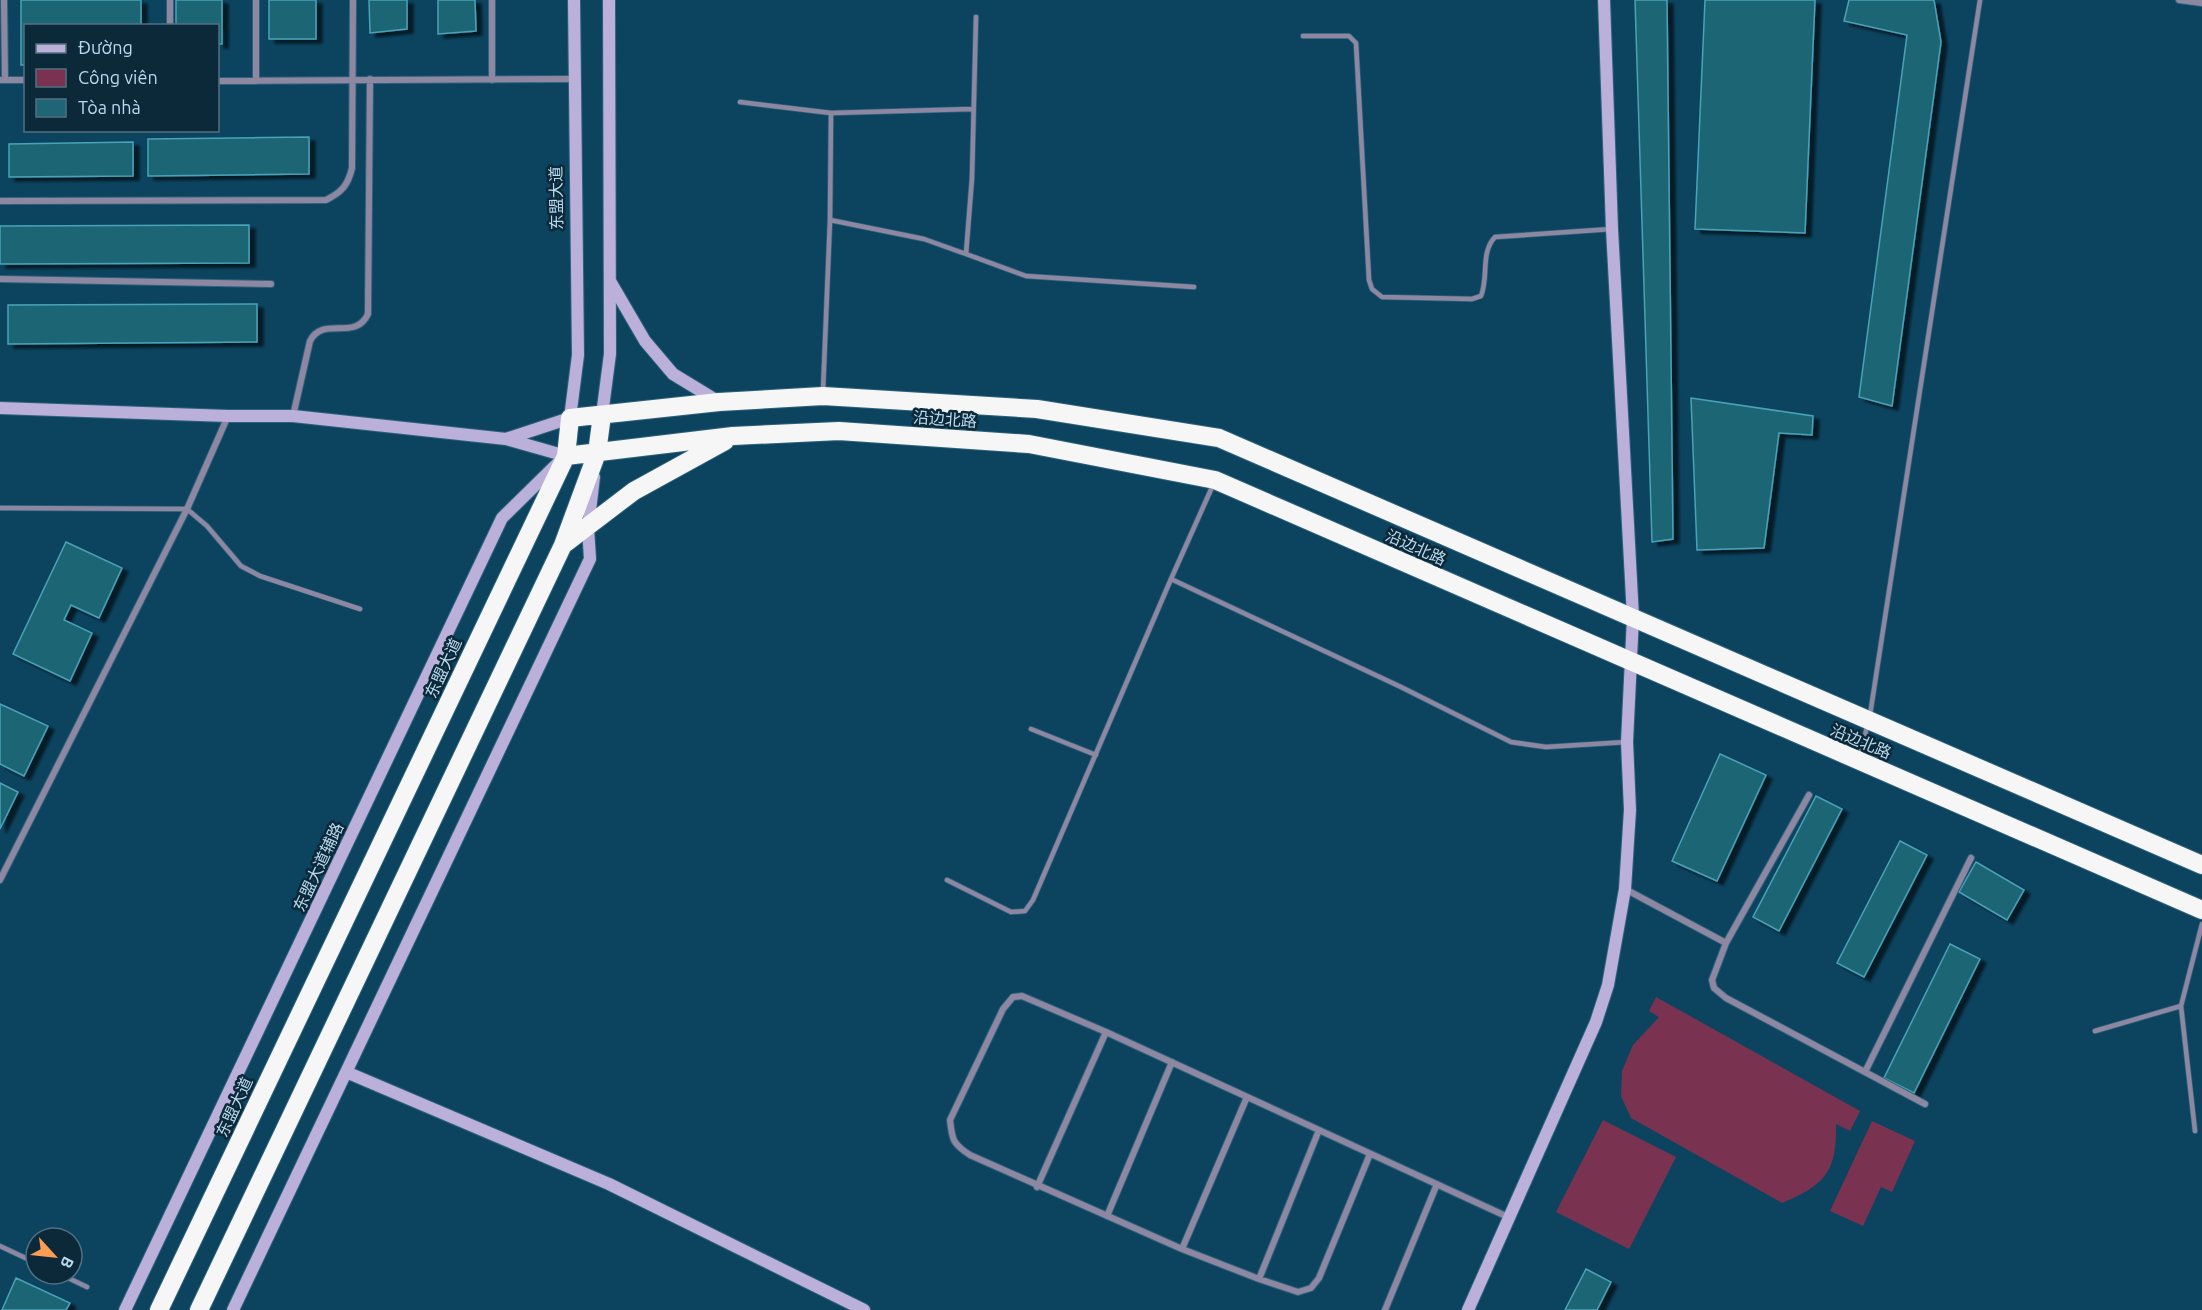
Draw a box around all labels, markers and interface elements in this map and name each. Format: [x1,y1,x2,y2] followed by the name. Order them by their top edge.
[24,24,219,132] legend
[78,37,133,57] text: Đường
[78,67,158,87] text: Công viên
[78,97,141,117] text: Tòa nhà
[546,166,566,230] street label: 东盟大道
[912,408,978,430] street label: 沿边北路
[1383,526,1449,568] street label: 沿边北路
[421,635,465,701] street label: 东盟大道
[1828,720,1894,762] street label: 沿边北路
[290,820,346,914] street label: 东盟大道辅路
[212,1074,256,1140] street label: 东盟大道
[24,1226,84,1286] north arrow
[57,1254,78,1272] text: B

